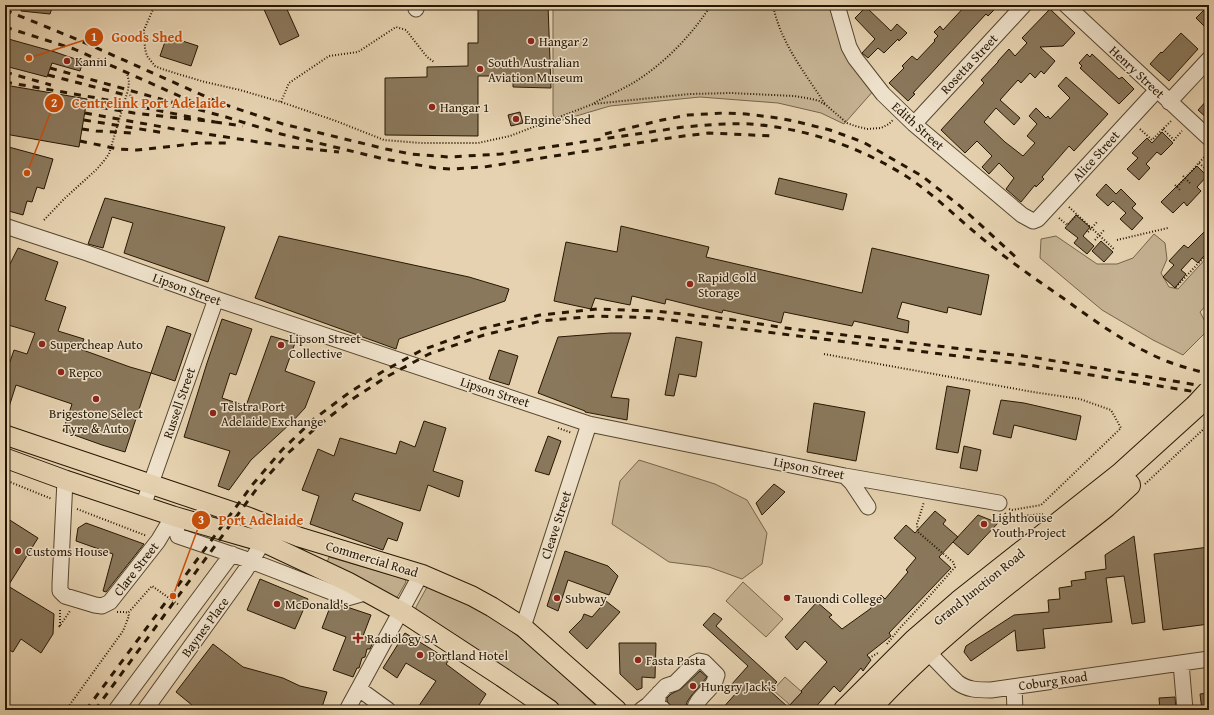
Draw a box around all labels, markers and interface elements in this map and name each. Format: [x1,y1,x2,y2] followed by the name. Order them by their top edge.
[84,24,191,50] callout: Goods Shed
[111,27,183,47] text: Goods Shed
[91,28,97,45] text: 1
[936,29,1002,98] street label: Rosetta Street
[539,32,588,51] place label: Hangar 2
[526,36,536,46] marker: Hangar 2
[1105,41,1169,103] street label: Henry Street
[75,52,107,71] place label: Kanni
[488,53,584,87] place label: South Australian Aviation Museum
[62,56,72,66] marker: Kanni
[475,64,485,74] marker: South Australian Aviation Museum
[44,90,235,116] callout: Centrelink Port Adelaide
[72,93,226,113] text: Centrelink Port Adelaide
[51,94,57,111] text: 2
[888,97,949,155] street label: Edith Street
[440,98,489,117] place label: Hangar 1
[427,102,437,112] marker: Hangar 1
[524,110,591,129] place label: Engine Shed
[511,114,521,124] marker: Engine Shed
[1068,126,1124,186] street label: Alice Street
[150,268,224,310] street label: Lipson Street
[698,268,756,302] place label: Rapid Cold Storage
[685,279,695,289] marker: Rapid Cold Storage
[289,329,361,363] place label: Lipson Street Collective
[50,335,143,354] place label: Supercheap Auto
[37,339,47,349] marker: Supercheap Auto
[276,340,286,350] marker: Lipson Street Collective
[69,363,102,382] place label: Repco
[158,365,200,441] street label: Russell Street
[56,367,66,377] marker: Repco
[458,372,532,412] street label: Lipson Street
[91,394,101,404] marker: Brigestone Select Tyre & Auto
[221,397,323,431] place label: Telstra Port Adelaide Exchange
[49,404,143,438] place label: Brigestone Select Tyre & Auto
[208,408,218,418] marker: Telstra Port Adelaide Exchange
[772,452,846,484] street label: Lipson Street
[536,488,576,562] street label: Cleave Street
[191,507,312,533] callout: Port Adelaide
[992,508,1067,542] place label: Lighthouse Youth Project
[218,510,304,530] text: Port Adelaide
[198,511,204,528] text: 3
[979,519,989,529] marker: Lighthouse Youth Project
[324,536,420,582] street label: Commercial Road
[109,538,163,600] street label: Clare Street
[26,542,109,561] place label: Customs House
[929,544,1029,630] street label: Grand Junction Road
[13,546,23,556] marker: Customs House
[565,589,607,608] place label: Subway
[795,589,882,608] place label: Tauondi College
[177,593,233,661] street label: Baynes Place
[552,593,562,603] marker: Subway
[782,593,792,603] marker: Tauondi College
[285,595,349,614] place label: McDonald's
[272,599,282,609] marker: McDonald's
[367,629,438,648] place label: Radiology SA
[352,632,364,644] marker: Radiology SA
[428,646,508,665] place label: Portland Hotel
[415,650,425,660] marker: Portland Hotel
[646,651,707,670] place label: Fasta Pasta
[633,655,643,665] marker: Fasta Pasta
[1017,667,1089,695] street label: Coburg Road
[701,677,776,696] place label: Hungry Jack's
[688,681,698,691] marker: Hungry Jack's

